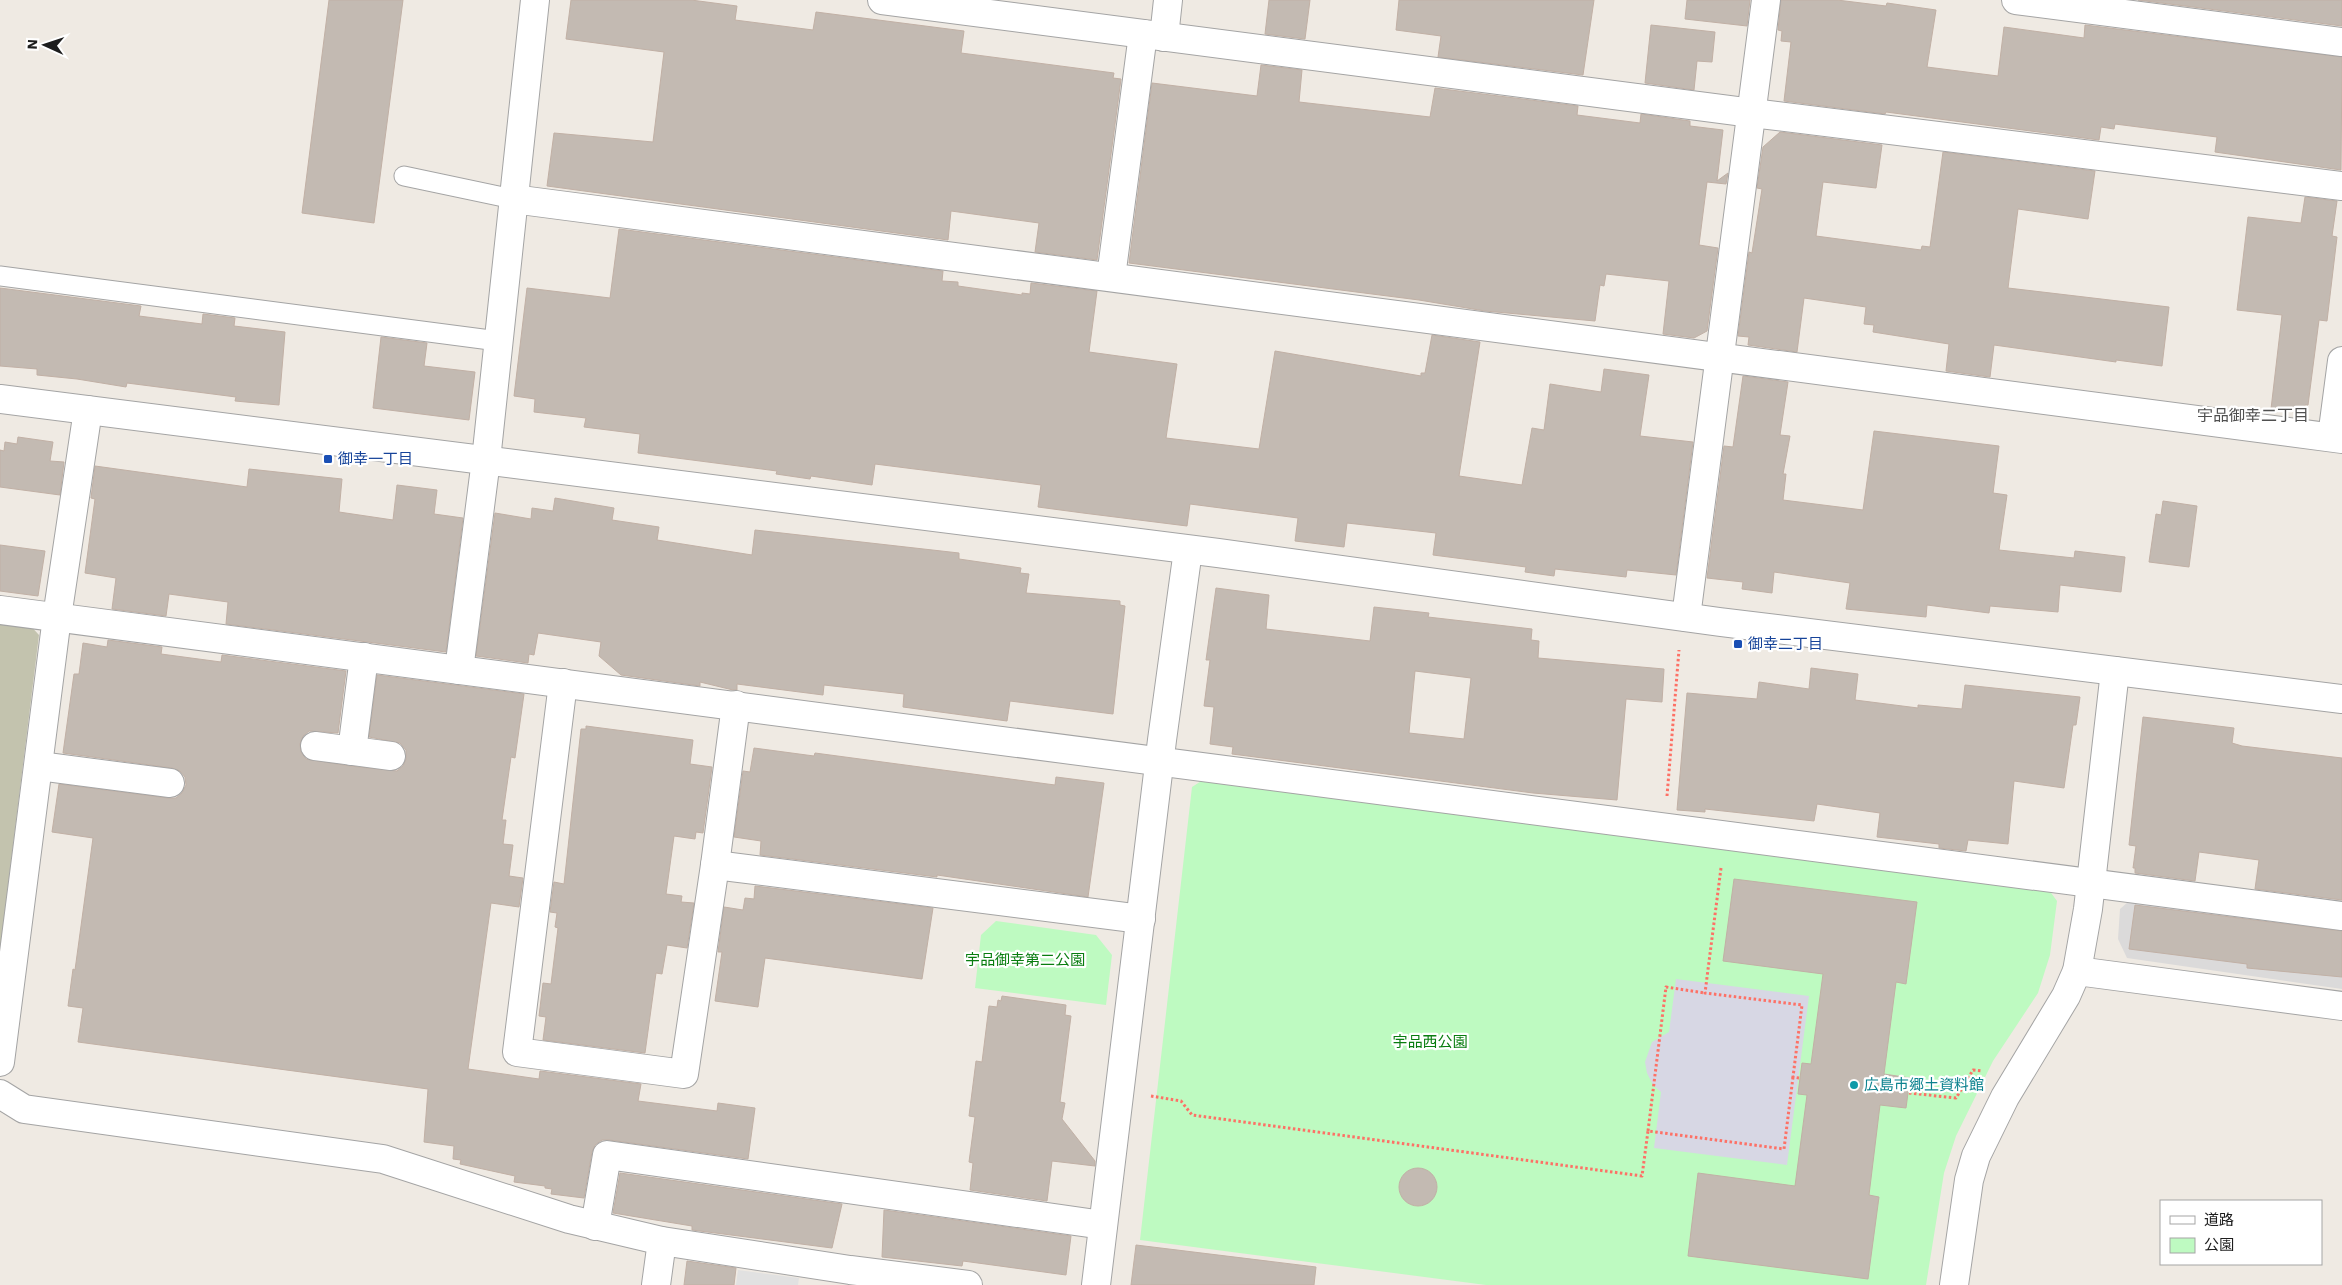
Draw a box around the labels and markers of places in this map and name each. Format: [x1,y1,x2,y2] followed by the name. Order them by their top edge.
[338,450,413,468] place label: 御幸一丁目
[322,453,334,465] marker: 御幸一丁目
[1748,635,1823,653] place label: 御幸二丁目
[1732,638,1744,650] marker: 御幸二丁目
[1864,1076,1984,1094] place label: 広島市郷土資料館
[1848,1079,1860,1091] marker: 広島市郷土資料館

